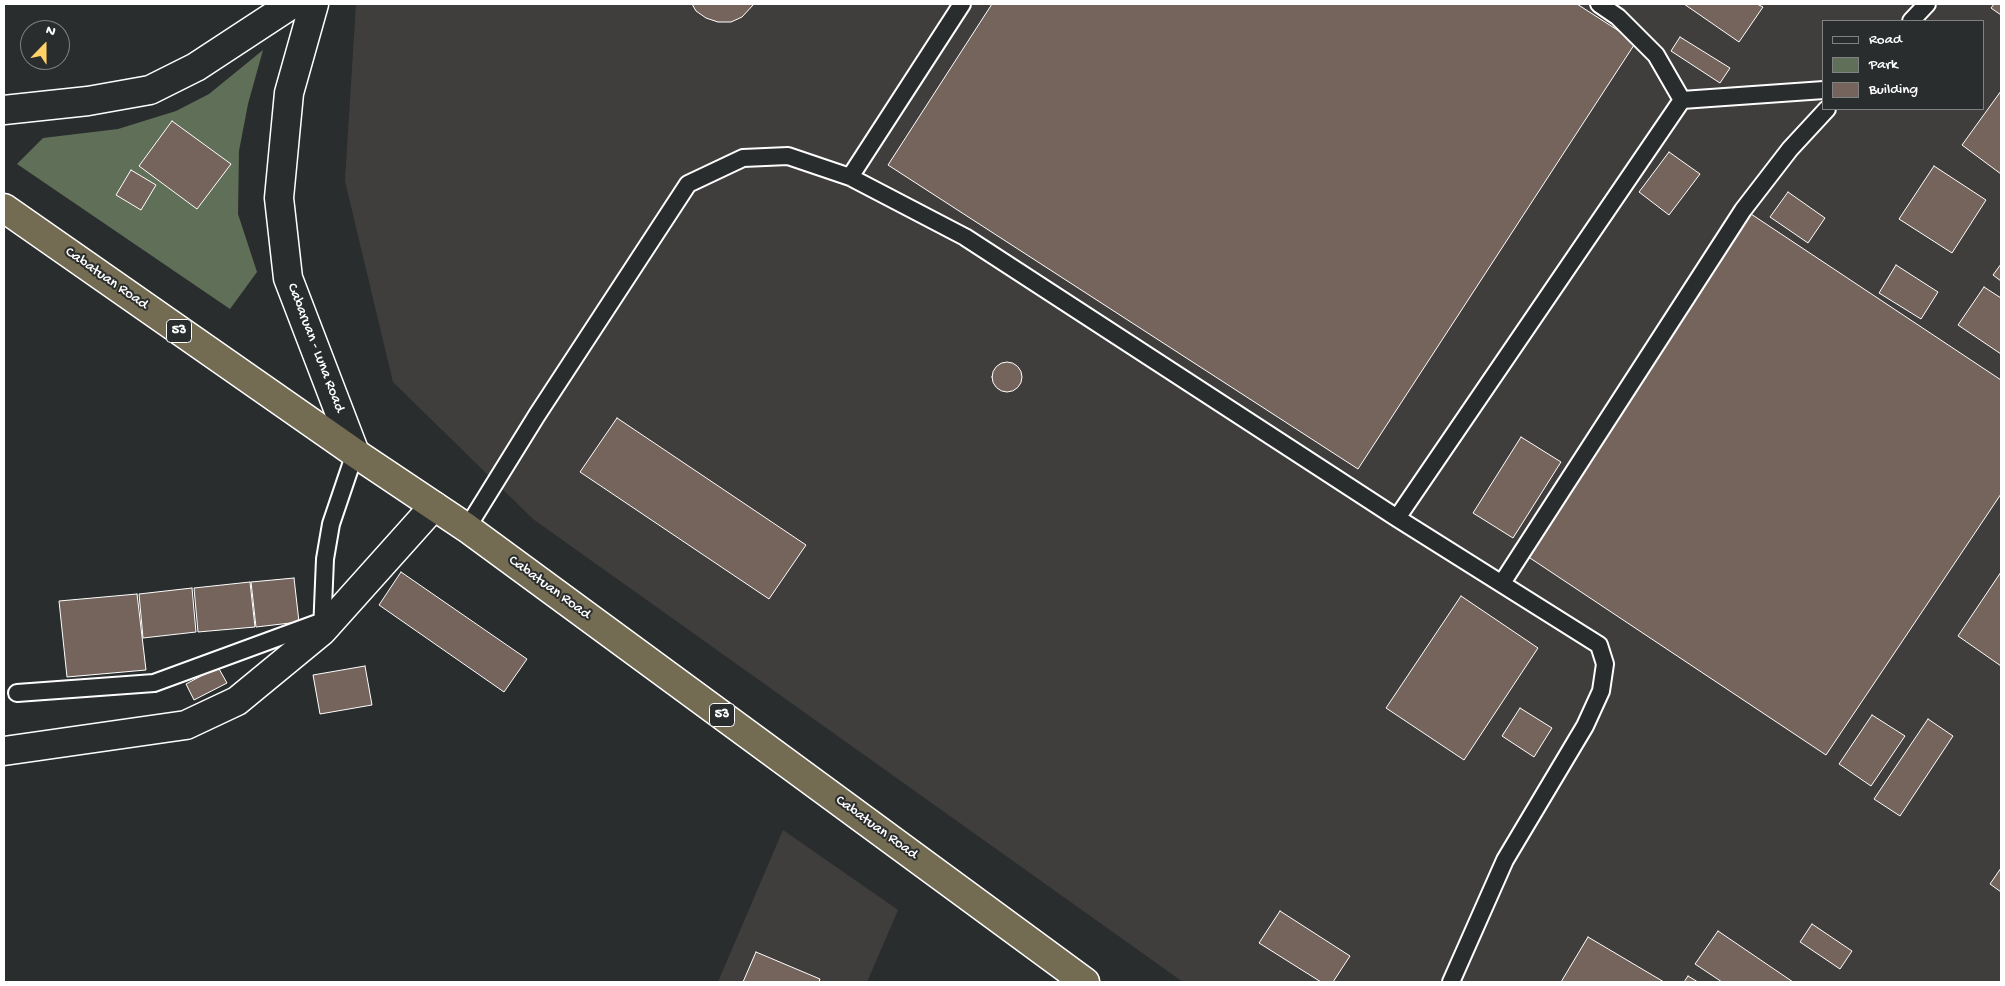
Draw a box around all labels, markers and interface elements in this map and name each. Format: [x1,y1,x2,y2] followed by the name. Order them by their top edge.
[20,20,70,70] north arrow
[1822,20,1985,110] legend
[43,22,58,41] text: N
[1869,31,1902,49] text: Road
[1869,56,1898,74] text: Park
[1869,81,1918,99] text: Building
[61,244,151,314] street label: Cabatuan Road
[282,281,348,415] street label: Cabaruan - Luna Road
[166,320,192,342] road number: 53
[504,552,594,624] street label: Cabatuan Road
[710,704,734,726] road number: 53
[831,792,921,864] street label: Cabatuan Road

